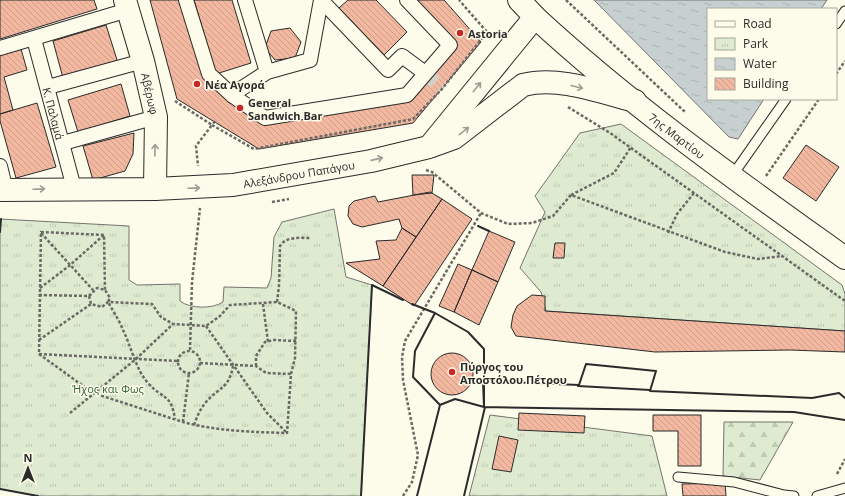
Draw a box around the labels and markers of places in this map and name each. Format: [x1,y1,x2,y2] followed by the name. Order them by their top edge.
[468,26,508,41] place label: Astoria
[455,28,465,38] marker: Astoria
[205,77,265,92] place label: Νέα Αγορά
[192,79,202,89] marker: Νέα Αγορά
[248,95,322,123] place label: General Sandwich Bar
[235,103,245,113] marker: General Sandwich Bar
[460,359,567,387] place label: Πύργος του Αποστόλου Πέτρου
[447,367,457,377] marker: Πύργος του Αποστόλου Πέτρου

